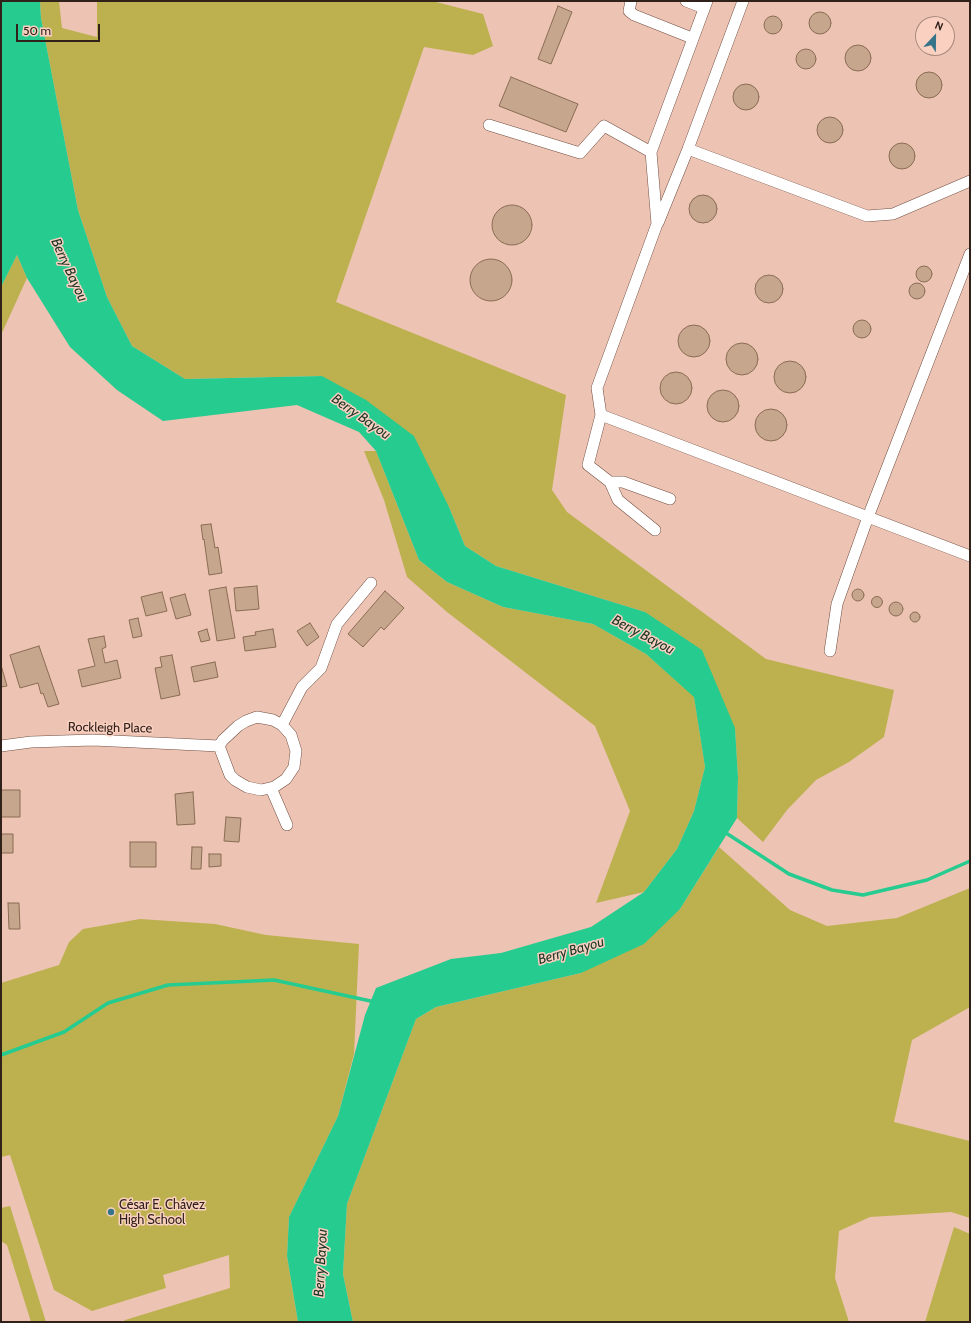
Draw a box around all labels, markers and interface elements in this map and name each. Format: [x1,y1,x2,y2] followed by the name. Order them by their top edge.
[18,16,102,42] scale bar
[915,16,955,56] north arrow
[933,18,945,34] text: N
[23,23,51,38] text: 50 m
[47,236,91,304] water label: Berry Bayou
[328,391,394,443] water label: Berry Bayou
[609,612,677,658] water label: Berry Bayou
[68,719,152,737] street label: Rockleigh Place
[536,934,606,968] water label: Berry Bayou
[119,1197,205,1228] place label: César E. Chávez High School
[106,1207,116,1217] marker: César E. Chávez High School
[311,1229,331,1297] water label: Berry Bayou

